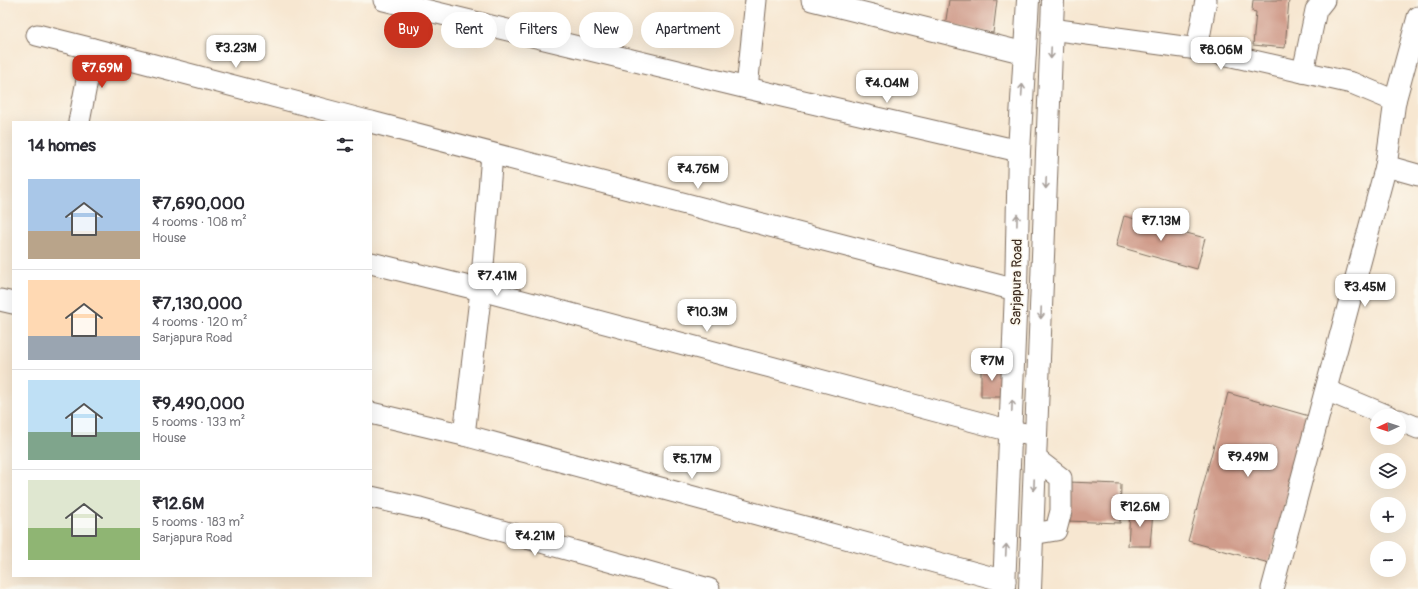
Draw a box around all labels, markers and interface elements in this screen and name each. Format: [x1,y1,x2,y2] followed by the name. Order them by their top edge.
[384,12,433,48] chip: Buy
[441,12,497,48] chip: Rent
[505,12,571,48] chip: Filters
[579,12,633,48] chip: New
[641,12,734,48] chip: Apartment
[203,35,269,69] pin: ₹3.23M
[1188,37,1254,71] pin: ₹8.06M
[215,40,257,56] text: ₹3.23M
[1199,42,1243,58] text: ₹8.06M
[1047,46,1054,59] one-way arrow
[69,55,135,89] pin: ₹7.69M
[81,60,123,76] text: ₹7.69M
[854,70,920,104] pin: ₹4.04M
[865,75,909,91] text: ₹4.04M
[1019,84,1026,97] one-way arrow
[334,134,356,156] icon: filters
[28,135,96,156] text: 14 homes
[665,156,731,190] pin: ₹4.76M
[677,161,719,177] text: ₹4.76M
[1042,176,1050,189] one-way arrow
[152,193,245,214] text: ₹7,690,000
[60,195,108,243] icon: home
[1128,208,1194,242] pin: ₹7.13M
[1141,213,1181,229] text: ₹7.13M
[152,214,247,230] text: 4 rooms · 108 m²
[1014,214,1021,227] one-way arrow
[152,230,186,246] text: House
[1007,238,1026,325] street label: Sarjapura Road
[464,263,530,297] pin: ₹7.41M
[477,268,517,284] text: ₹7.41M
[1332,274,1398,308] pin: ₹3.45M
[1344,279,1386,295] text: ₹3.45M
[152,293,242,314] text: ₹7,130,000
[60,296,108,344] icon: home
[674,299,740,333] pin: ₹10.3M
[686,304,728,320] text: ₹10.3M
[1038,306,1045,319] one-way arrow
[152,314,247,330] text: 4 rooms · 120 m²
[152,330,232,346] text: Sarjapura Road
[973,348,1011,382] pin: ₹7M
[980,353,1004,369] text: ₹7M
[152,393,245,414] text: ₹9,490,000
[60,396,108,444] icon: home
[1008,400,1016,413] one-way arrow
[1370,409,1406,445] north arrow
[1370,409,1406,577] map controls
[152,414,245,430] text: 5 rooms · 133 m²
[152,430,186,446] text: House
[1215,444,1281,478] pin: ₹9.49M
[659,446,725,480] pin: ₹5.17M
[1228,449,1268,465] text: ₹9.49M
[672,451,712,467] text: ₹5.17M
[1370,453,1406,489] button: layers
[1030,478,1038,491] one-way arrow
[152,493,204,514] text: ₹12.6M
[1107,494,1173,528] pin: ₹12.6M
[60,496,108,544] icon: home
[1370,497,1406,533] button: +
[1120,499,1160,515] text: ₹12.6M
[152,514,245,530] text: 5 rooms · 183 m²
[502,523,568,557] pin: ₹4.21M
[515,528,555,544] text: ₹4.21M
[152,530,232,546] text: Sarjapura Road
[1370,541,1406,577] button: −
[1002,544,1010,557] one-way arrow

